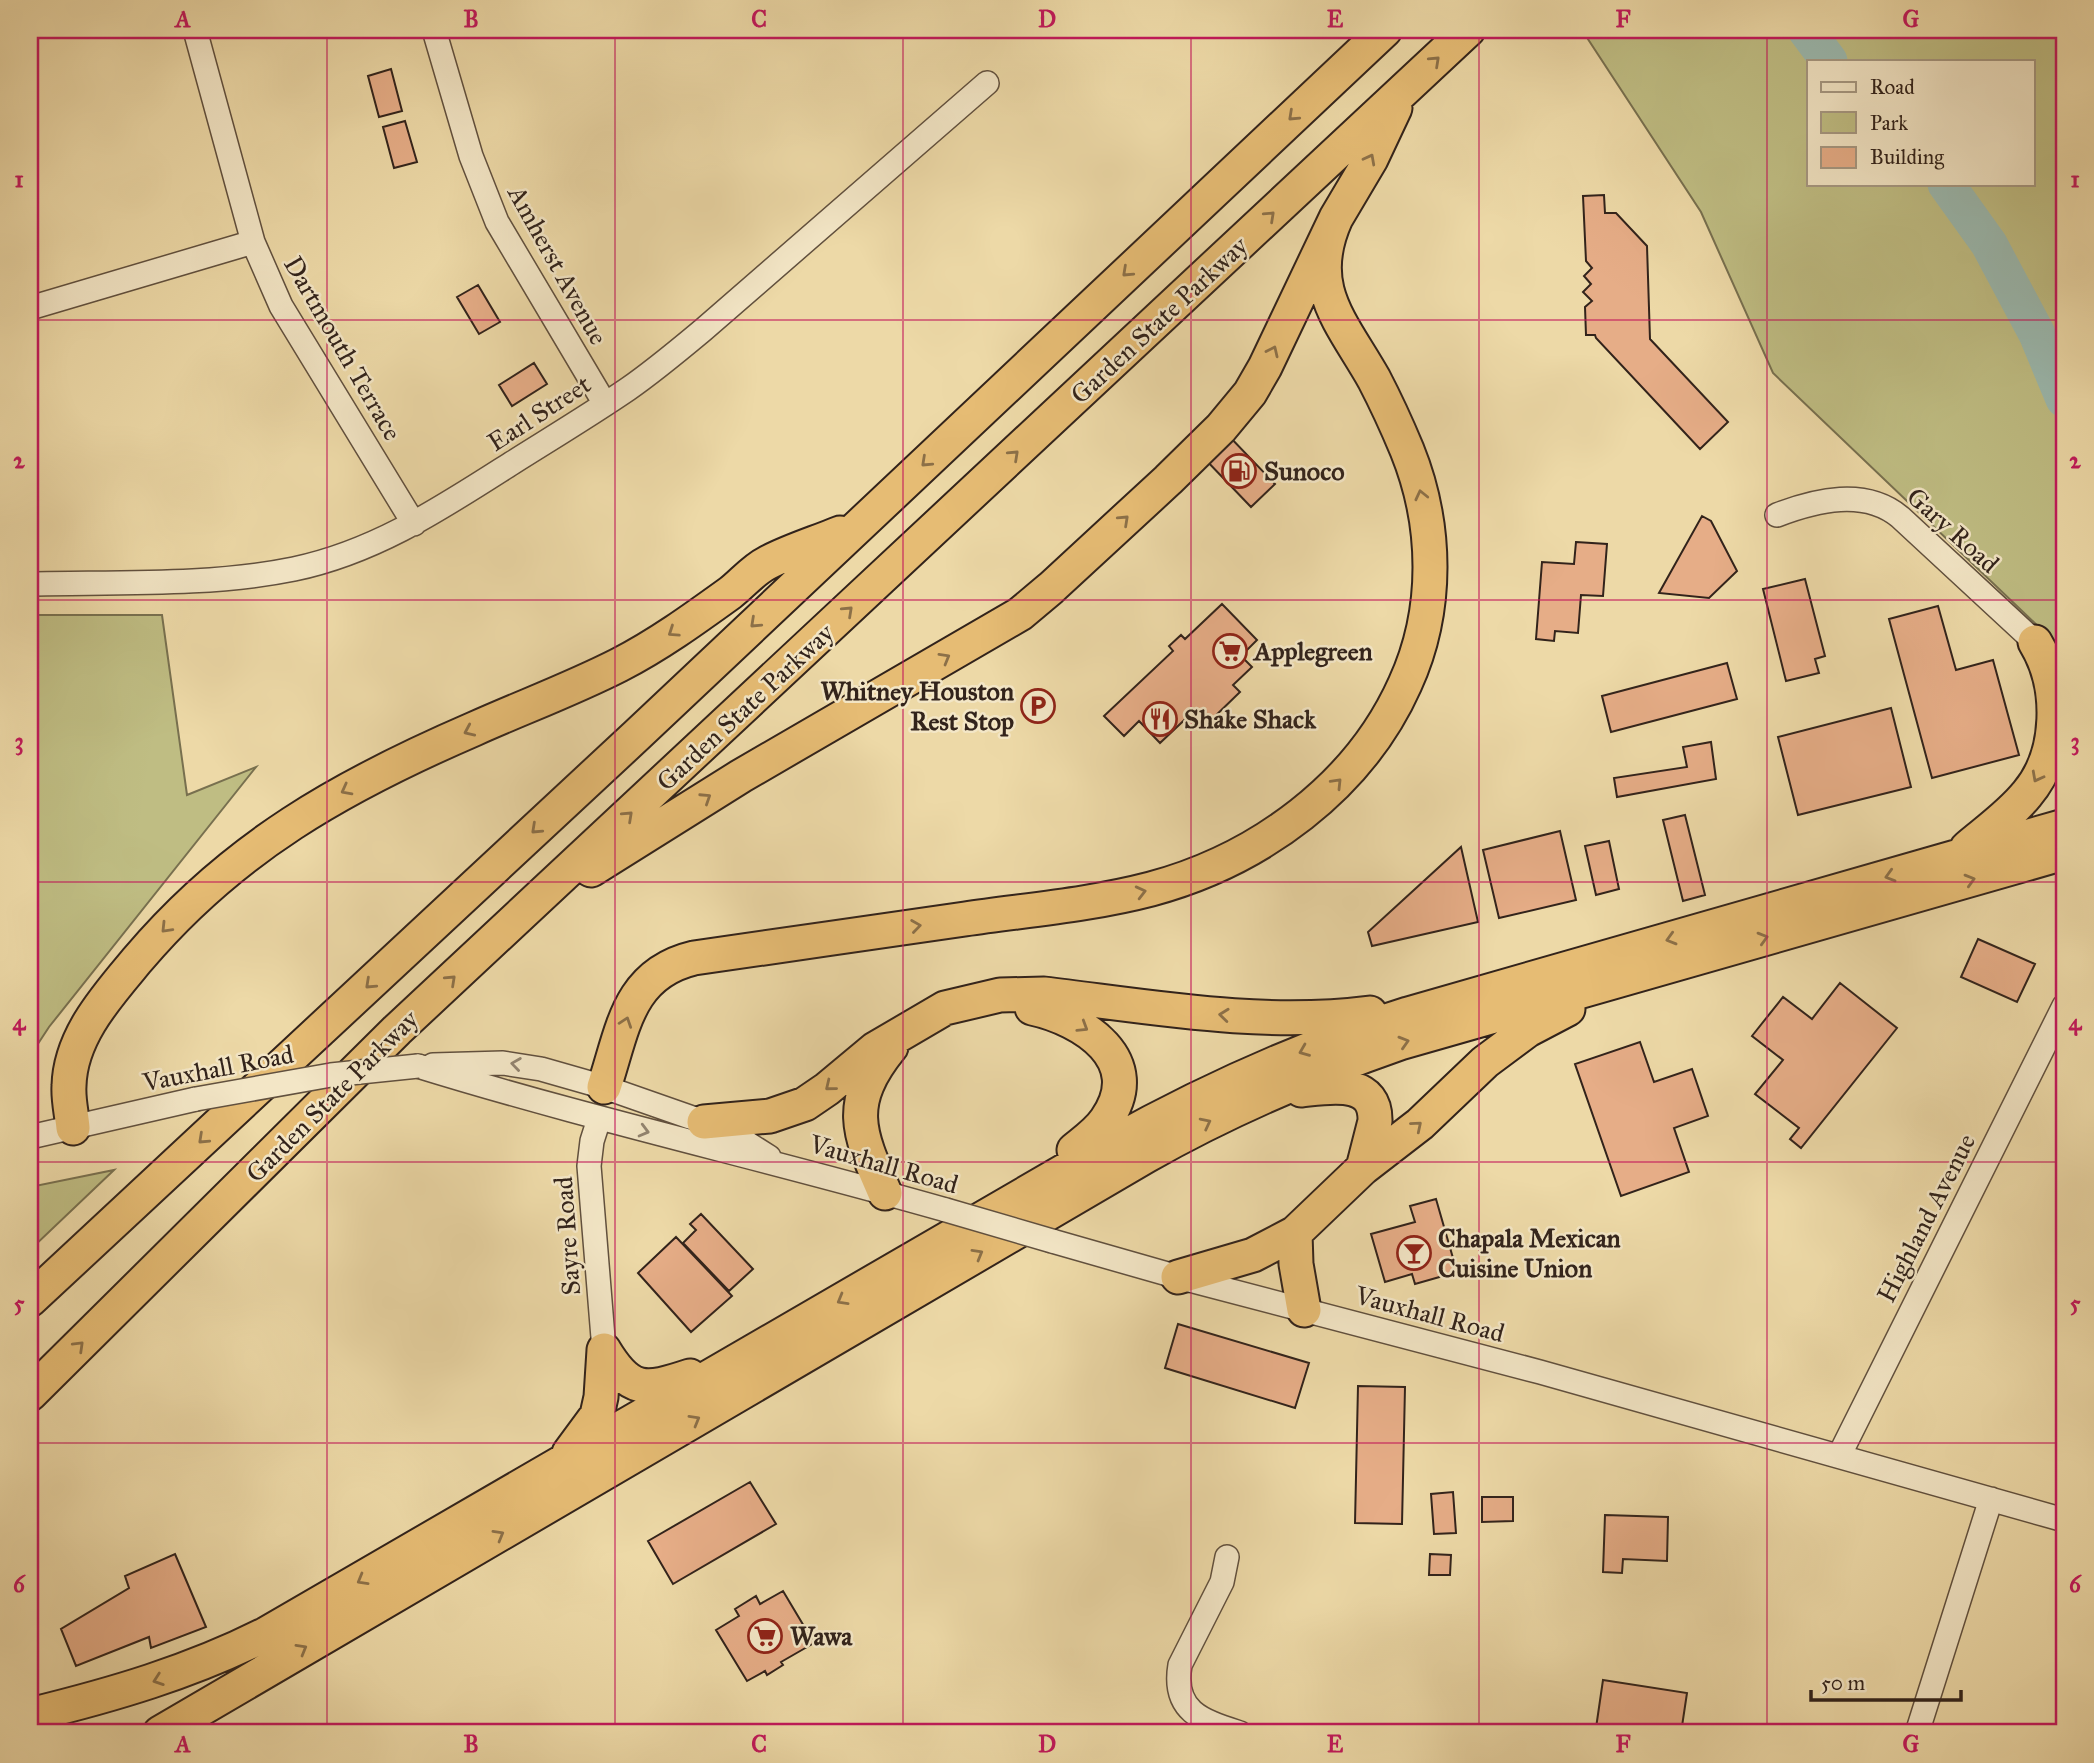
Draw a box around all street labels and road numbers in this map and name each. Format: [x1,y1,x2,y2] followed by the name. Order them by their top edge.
[501,179,615,350] street label: Amherst Avenue
[1064,229,1255,410] street label: Garden State Parkway
[277,250,409,446] street label: Dartmouth Terrace
[481,368,597,458] street label: Earl Street
[1900,480,2006,580] street label: Gary Road
[650,616,841,797] street label: Garden State Parkway
[239,1003,425,1189] street label: Garden State Parkway
[139,1038,296,1098] street label: Vauxhall Road
[805,1127,962,1200] street label: Vauxhall Road
[1870,1128,1982,1308] street label: Highland Avenue
[547,1175,587,1297] street label: Sayre Road
[1351,1278,1508,1349] street label: Vauxhall Road

